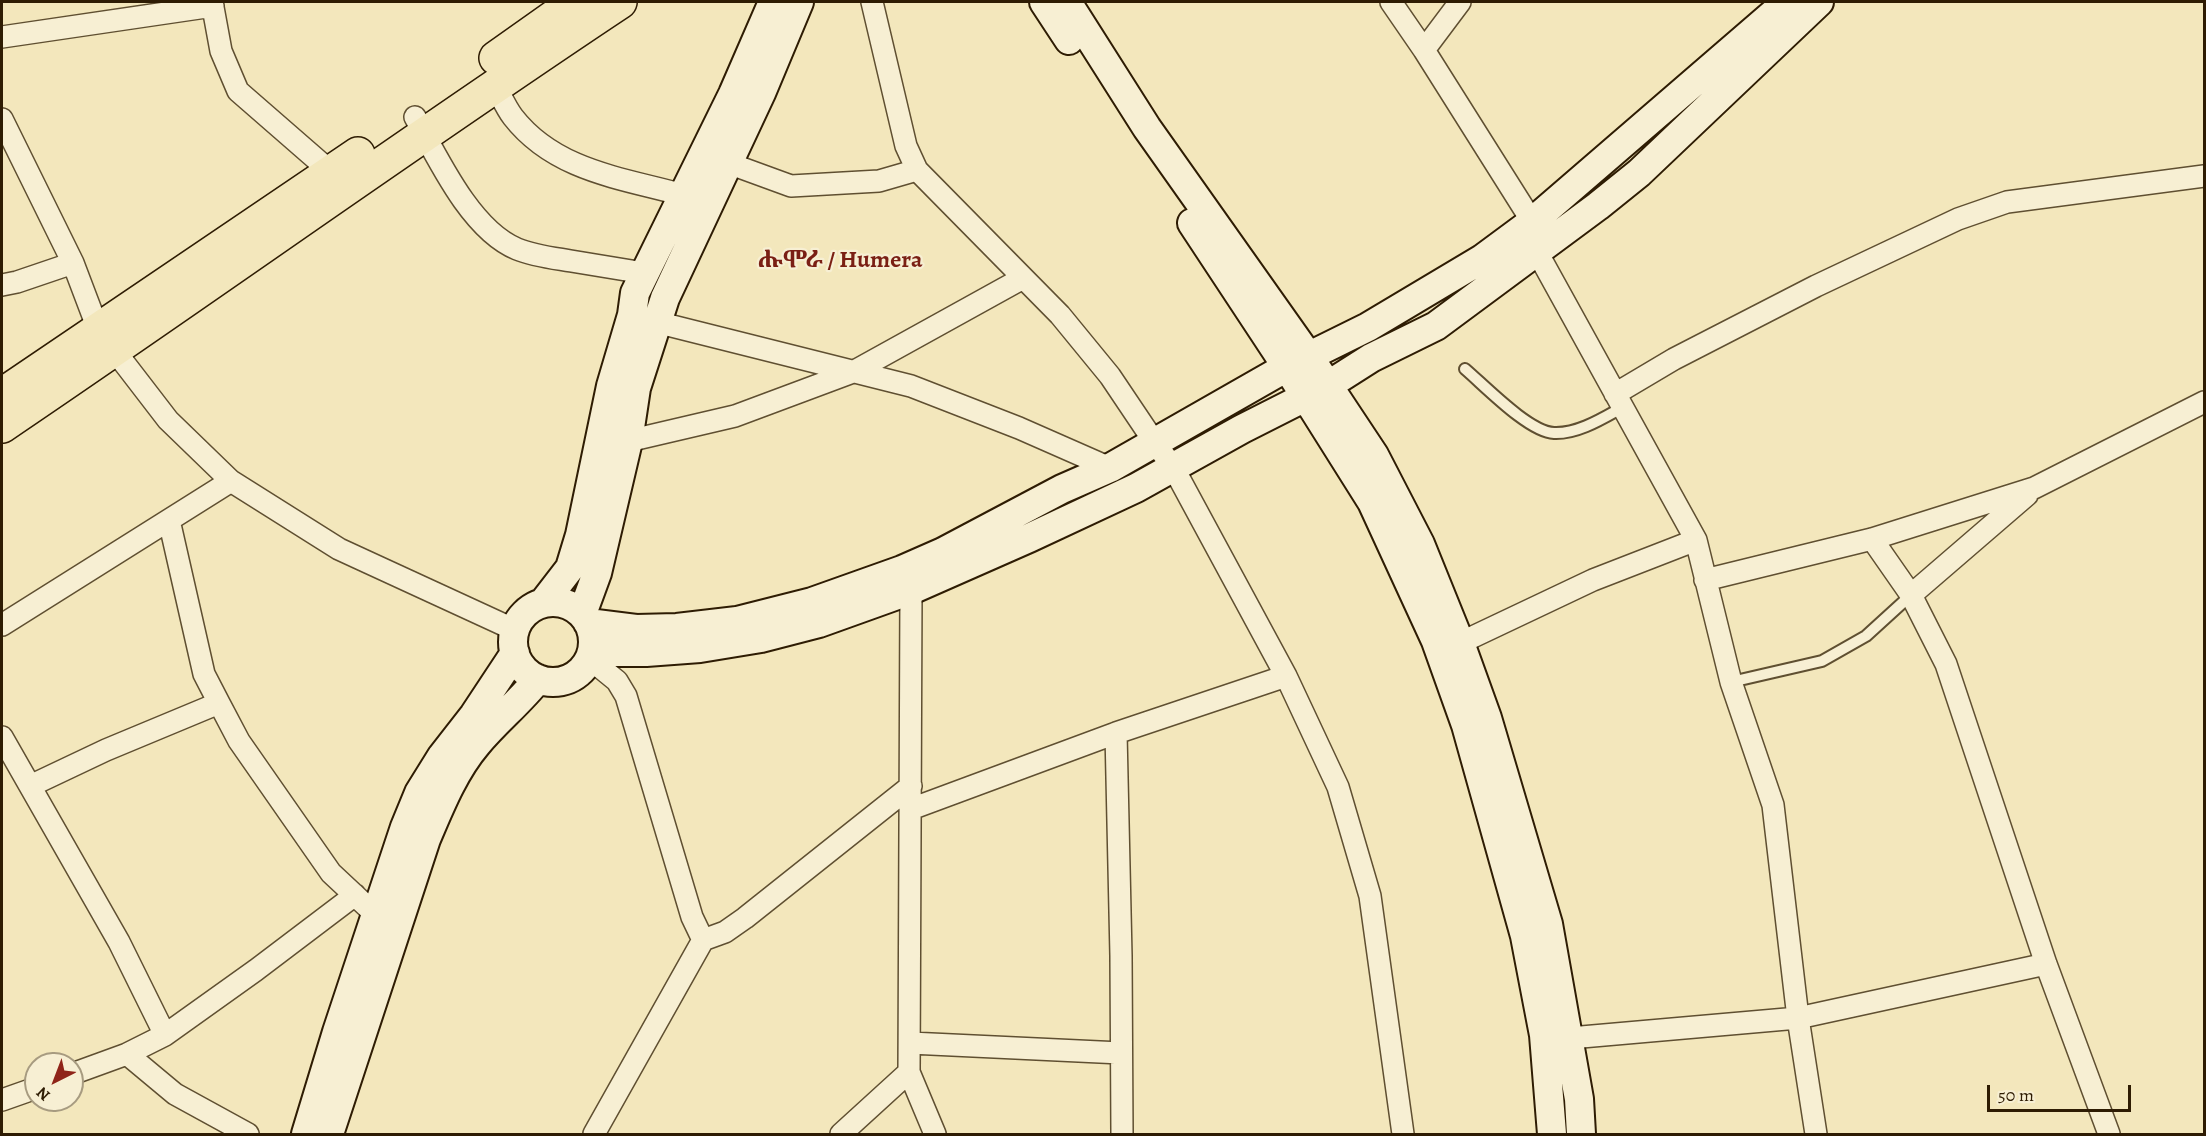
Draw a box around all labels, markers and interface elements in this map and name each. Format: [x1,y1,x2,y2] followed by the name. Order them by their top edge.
[758,247,922,275] district label: ሑሞራ / Humera
[24,1052,84,1112] north arrow
[1990,1073,2134,1111] scale bar
[32,1082,55,1106] text: N
[1998,1083,2034,1107] text: 50 m

